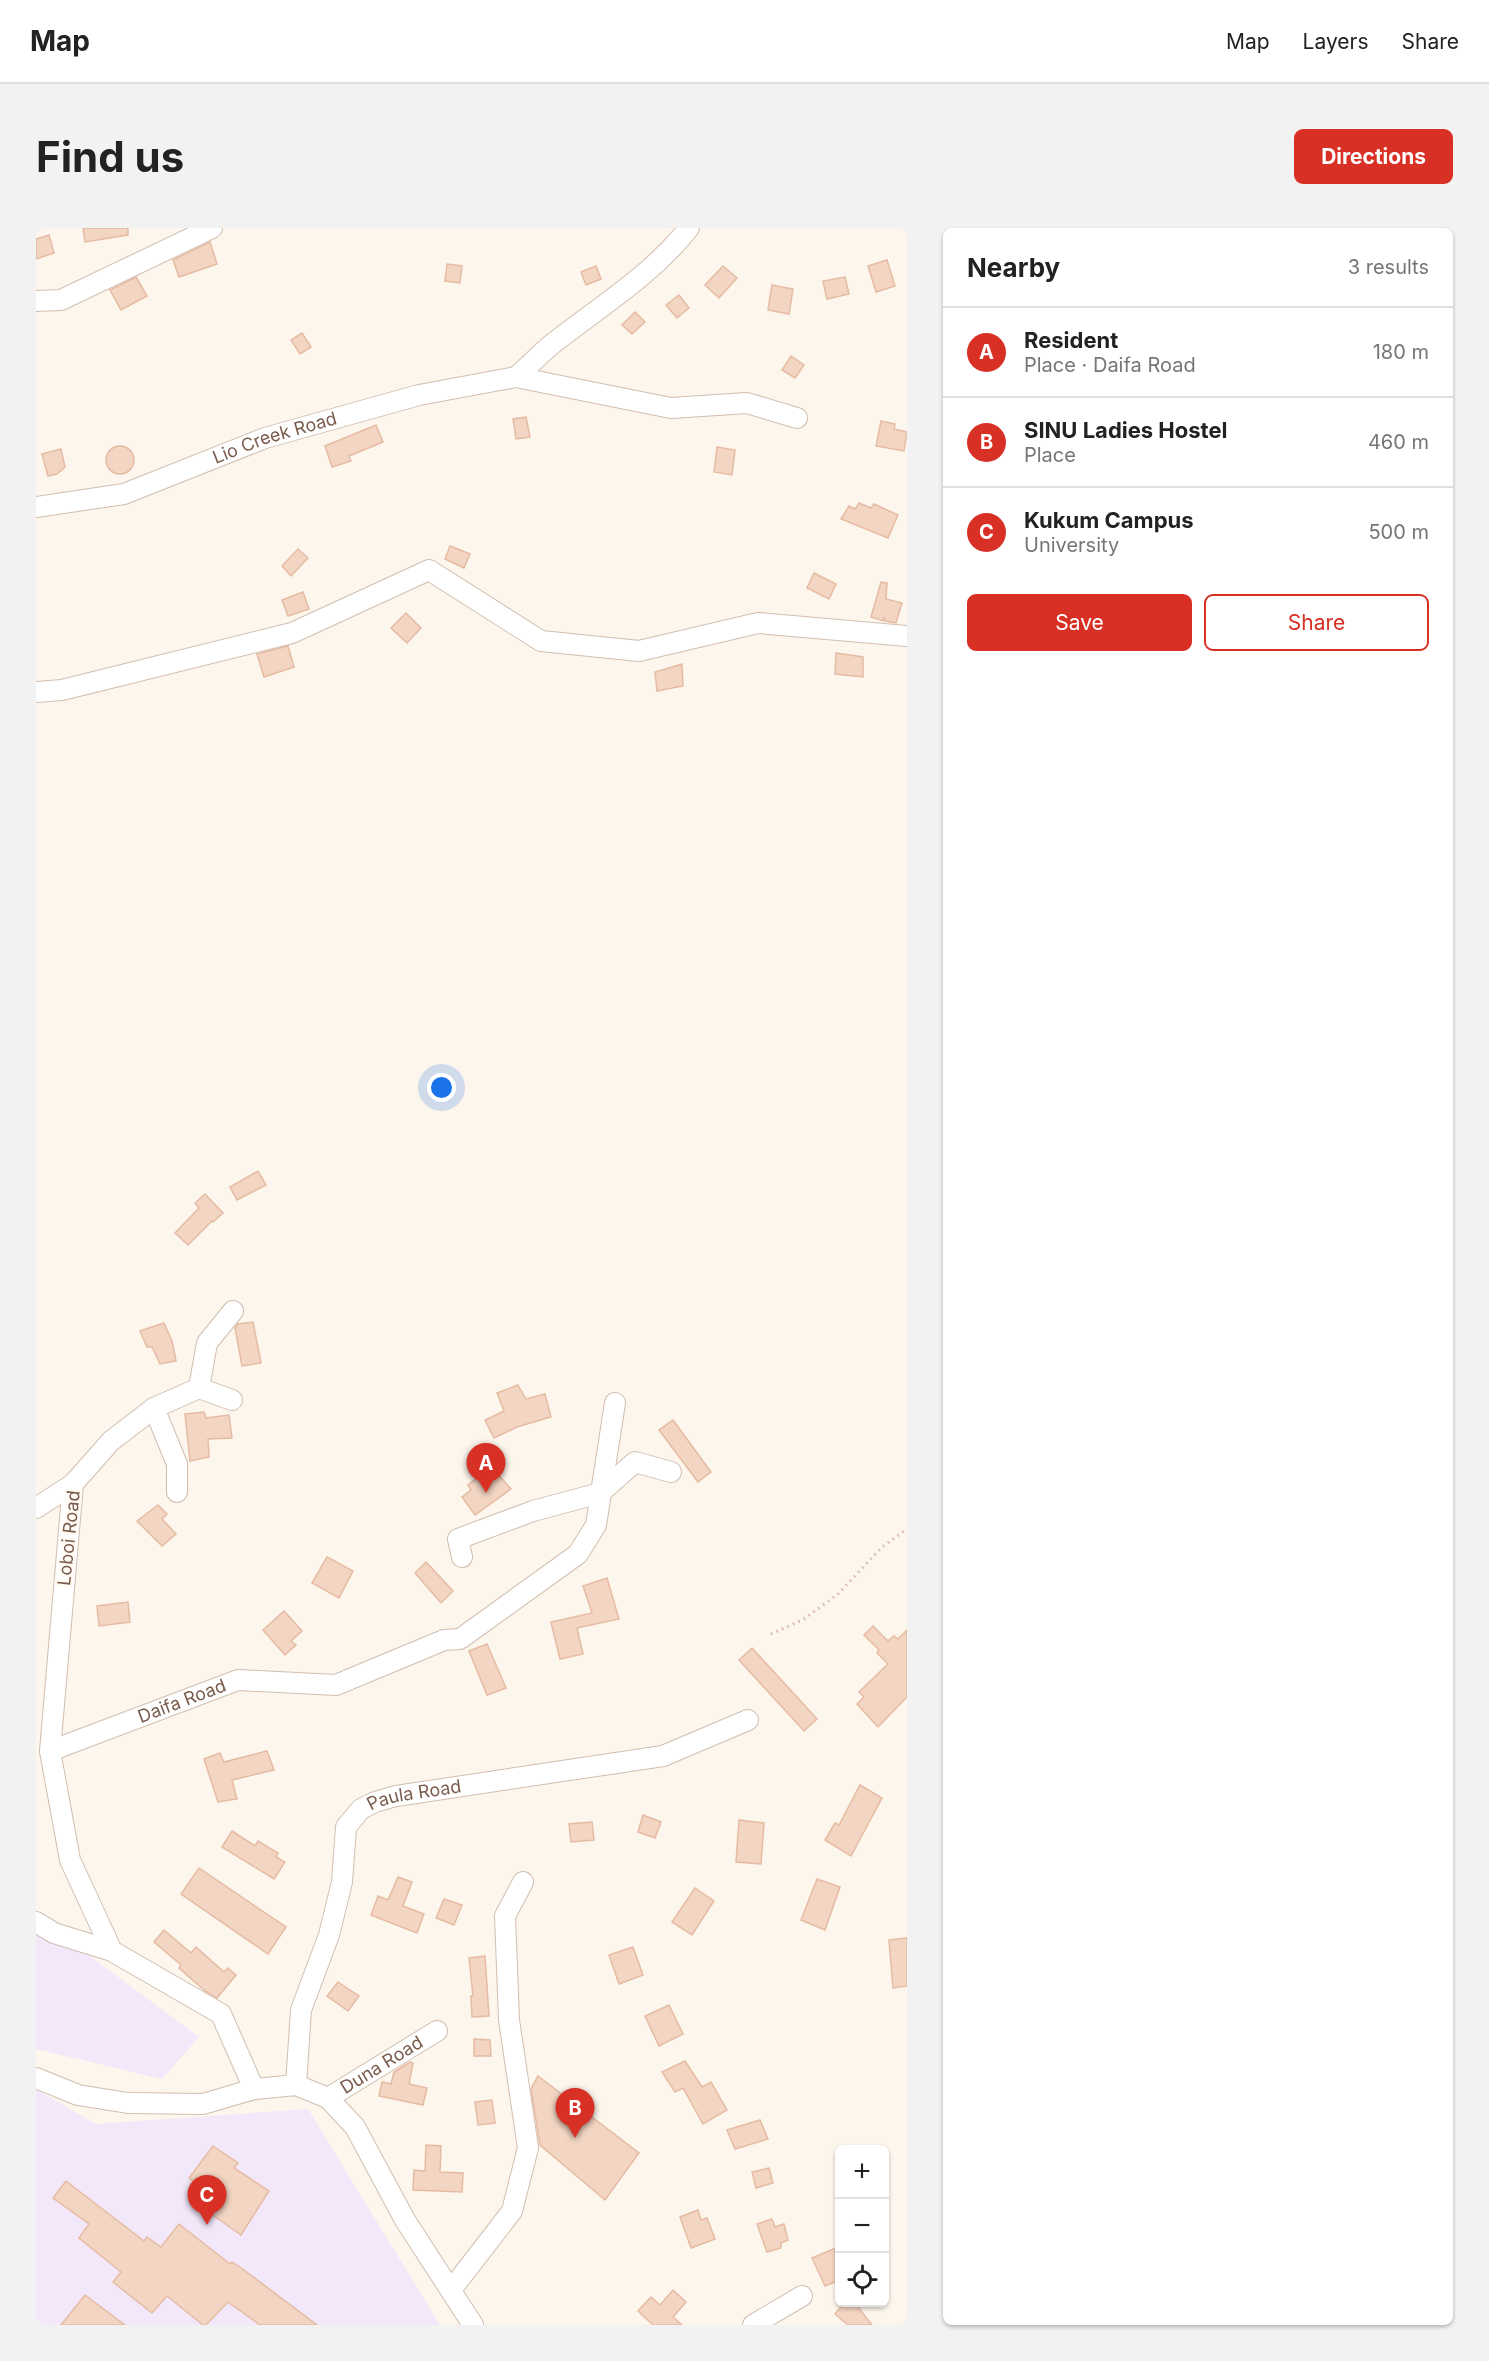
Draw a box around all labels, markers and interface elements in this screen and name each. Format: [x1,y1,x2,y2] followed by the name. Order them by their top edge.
[30,24,90,58] text: Map
[1226,29,1270,54] text: Map
[1303,29,1369,54] text: Layers
[1402,29,1459,54] text: Share
[1294,129,1453,184] button: Directions
[36,131,184,182] text: Find us
[967,252,1060,283] text: Nearby
[1348,255,1429,279] text: 3 results
[1024,327,1118,353] text: Resident
[979,340,994,364] text: A
[1373,340,1429,364] text: 180 m
[1024,353,1196,377] text: Place · Daifa Road
[209,407,339,468] street label: Lio Creek Road
[1024,417,1228,443] text: SINU Ladies Hostel
[980,430,993,454] text: B
[1368,430,1429,454] text: 460 m
[1024,443,1076,467] text: Place
[1024,507,1194,533] text: Kukum Campus
[979,520,994,544] text: C
[1368,520,1429,544] text: 500 m
[1024,533,1119,557] text: University
[967,594,1192,651] button: Save
[1204,594,1429,651] button: Share
[427,1073,456,1102] your location
[466,1444,506,1493] pin: A
[53,1489,84,1587] street label: Loboi Road
[135,1675,229,1727] street label: Daifa Road
[363,1775,463,1814] street label: Paula Road
[336,2031,426,2098] street label: Duna Road
[556,2088,594,2138] pin: B
[835,2145,889,2307] map controls
[835,2145,889,2199] button: +
[188,2176,226,2225] pin: C
[835,2199,889,2253] button: −
[835,2253,889,2307] button: locate

